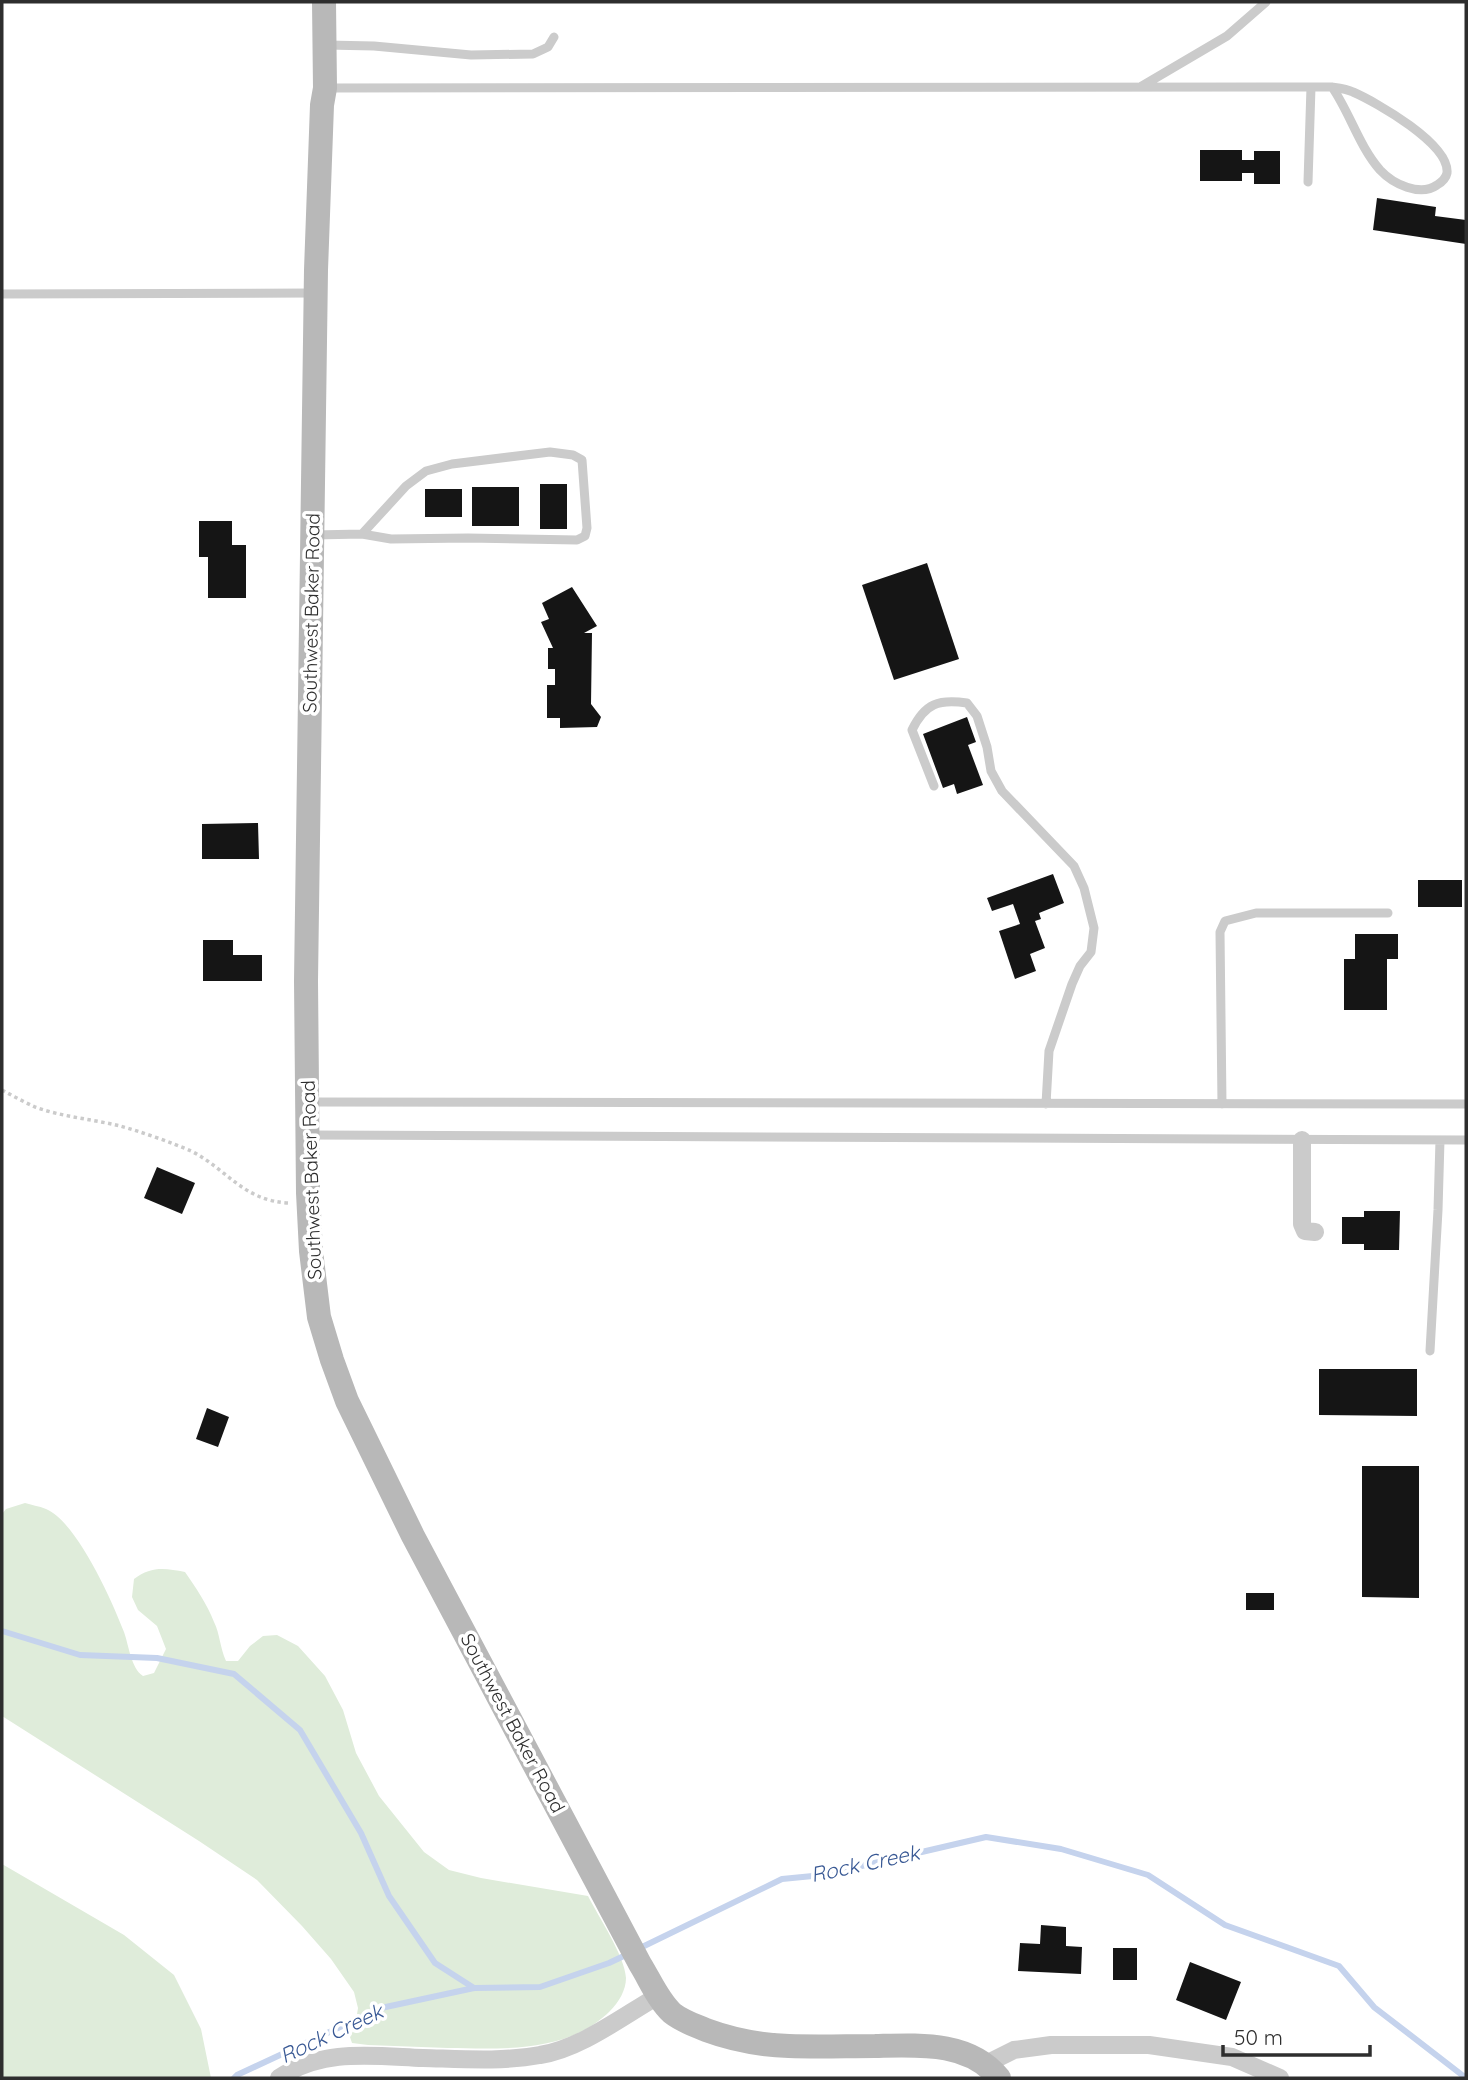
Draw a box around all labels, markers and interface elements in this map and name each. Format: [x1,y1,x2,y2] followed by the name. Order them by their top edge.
[297,513,325,713] street label: Southwest Baker Road
[296,1080,326,1280] street label: Southwest Baker Road
[456,1629,570,1817] street label: Southwest Baker Road
[808,1838,924,1887] water label: Rock Creek
[275,1997,388,2068] water label: Rock Creek
[1223,2014,1370,2058] scale bar
[1234,2024,1283,2050] text: 50 m

